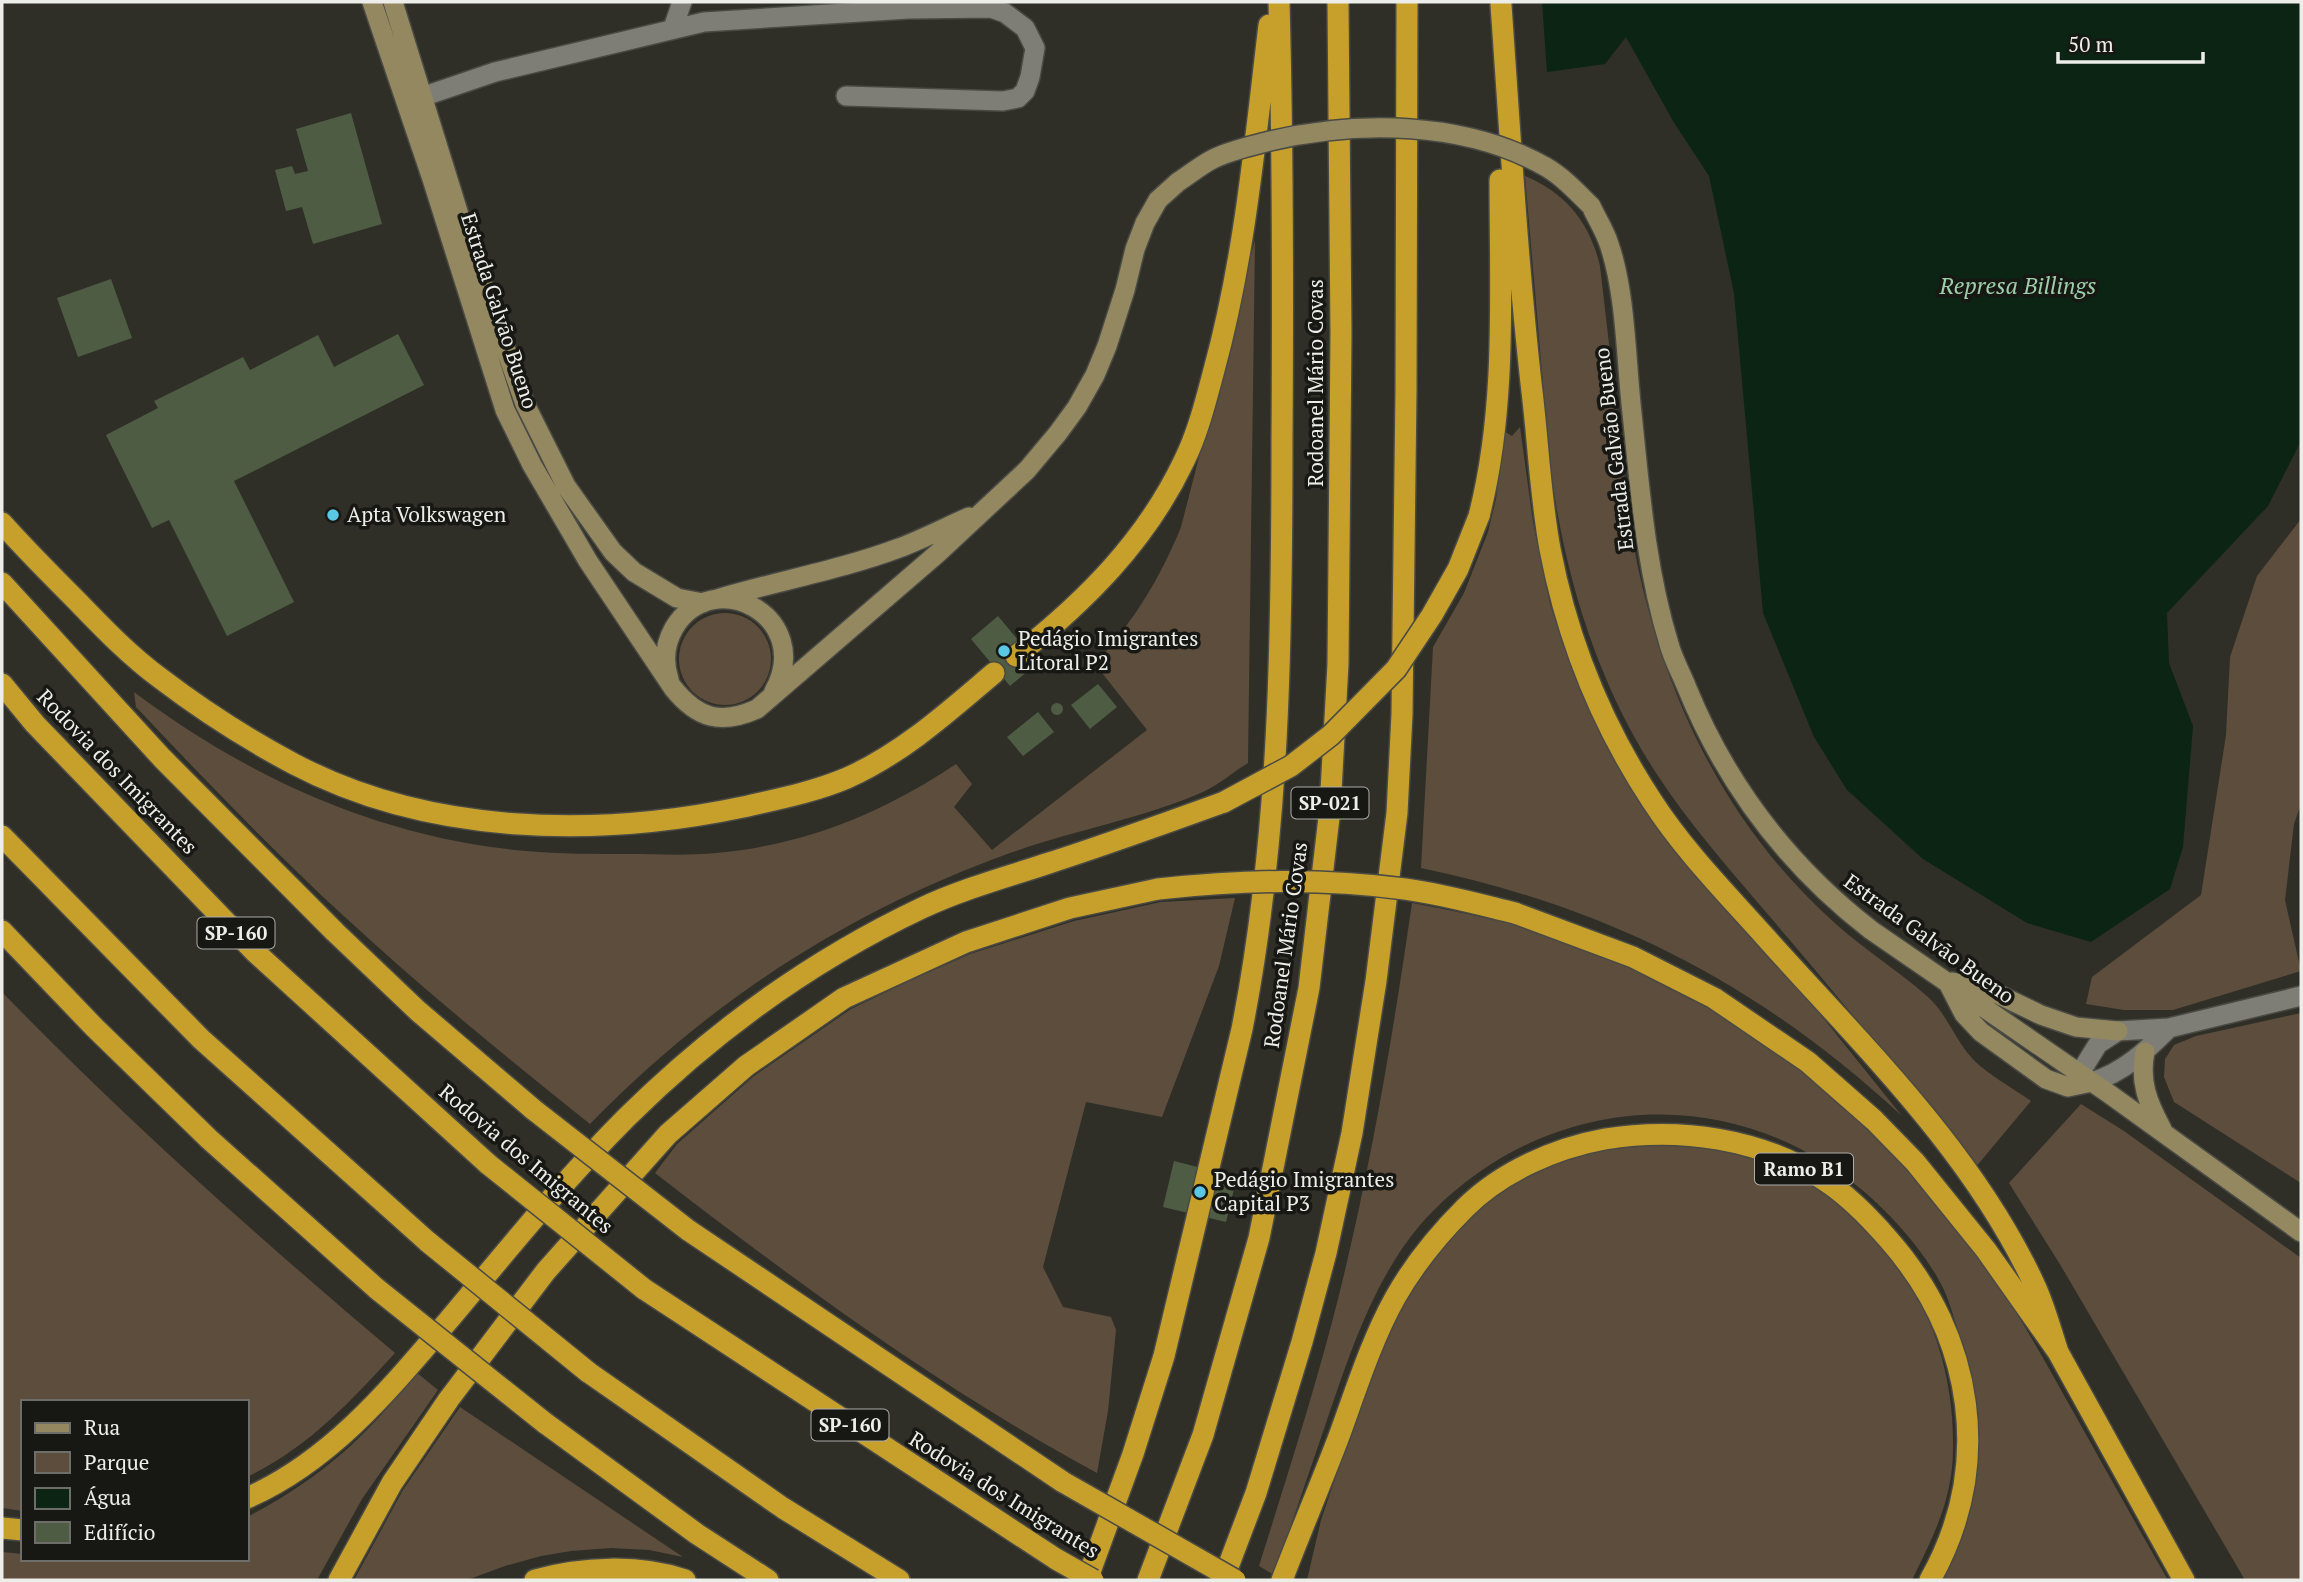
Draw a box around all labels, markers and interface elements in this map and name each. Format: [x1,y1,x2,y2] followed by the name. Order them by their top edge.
[2058,21,2203,65] scale bar
[2068,30,2114,58] text: 50 m
[455,209,545,412] street label: Estrada Galvão Bueno
[1939,270,2096,301] water label: Represa Billings
[1301,279,1329,487] street label: Rodoanel Mário Covas
[1587,346,1639,552] street label: Estrada Galvão Bueno
[347,500,507,528] place label: Apta Volkswagen
[325,507,341,523] marker: Apta Volkswagen
[1018,624,1198,676] place label: Pedágio Imigrantes Litoral P2
[996,643,1012,659] marker: Pedágio Imigrantes Litoral P2
[32,683,204,860] street label: Rodovia dos Imigrantes
[1292,788,1368,818] road number: SP-021
[1257,840,1313,1050] street label: Rodoanel Mário Covas
[1839,867,2020,1010] street label: Estrada Galvão Bueno
[198,917,274,948] road number: SP-160
[434,1077,620,1239] street label: Rodovia dos Imigrantes
[1755,1154,1853,1184] road number: Ramo B1
[1214,1165,1394,1217] place label: Pedágio Imigrantes Capital P3
[1192,1184,1208,1200] marker: Pedágio Imigrantes Capital P3
[21,1400,248,1561] legend
[812,1410,888,1441] road number: SP-160
[84,1413,120,1441] text: Rua
[904,1424,1105,1564] street label: Rodovia dos Imigrantes
[84,1448,149,1476] text: Parque
[84,1483,132,1511] text: Água
[84,1518,155,1546] text: Edifício

